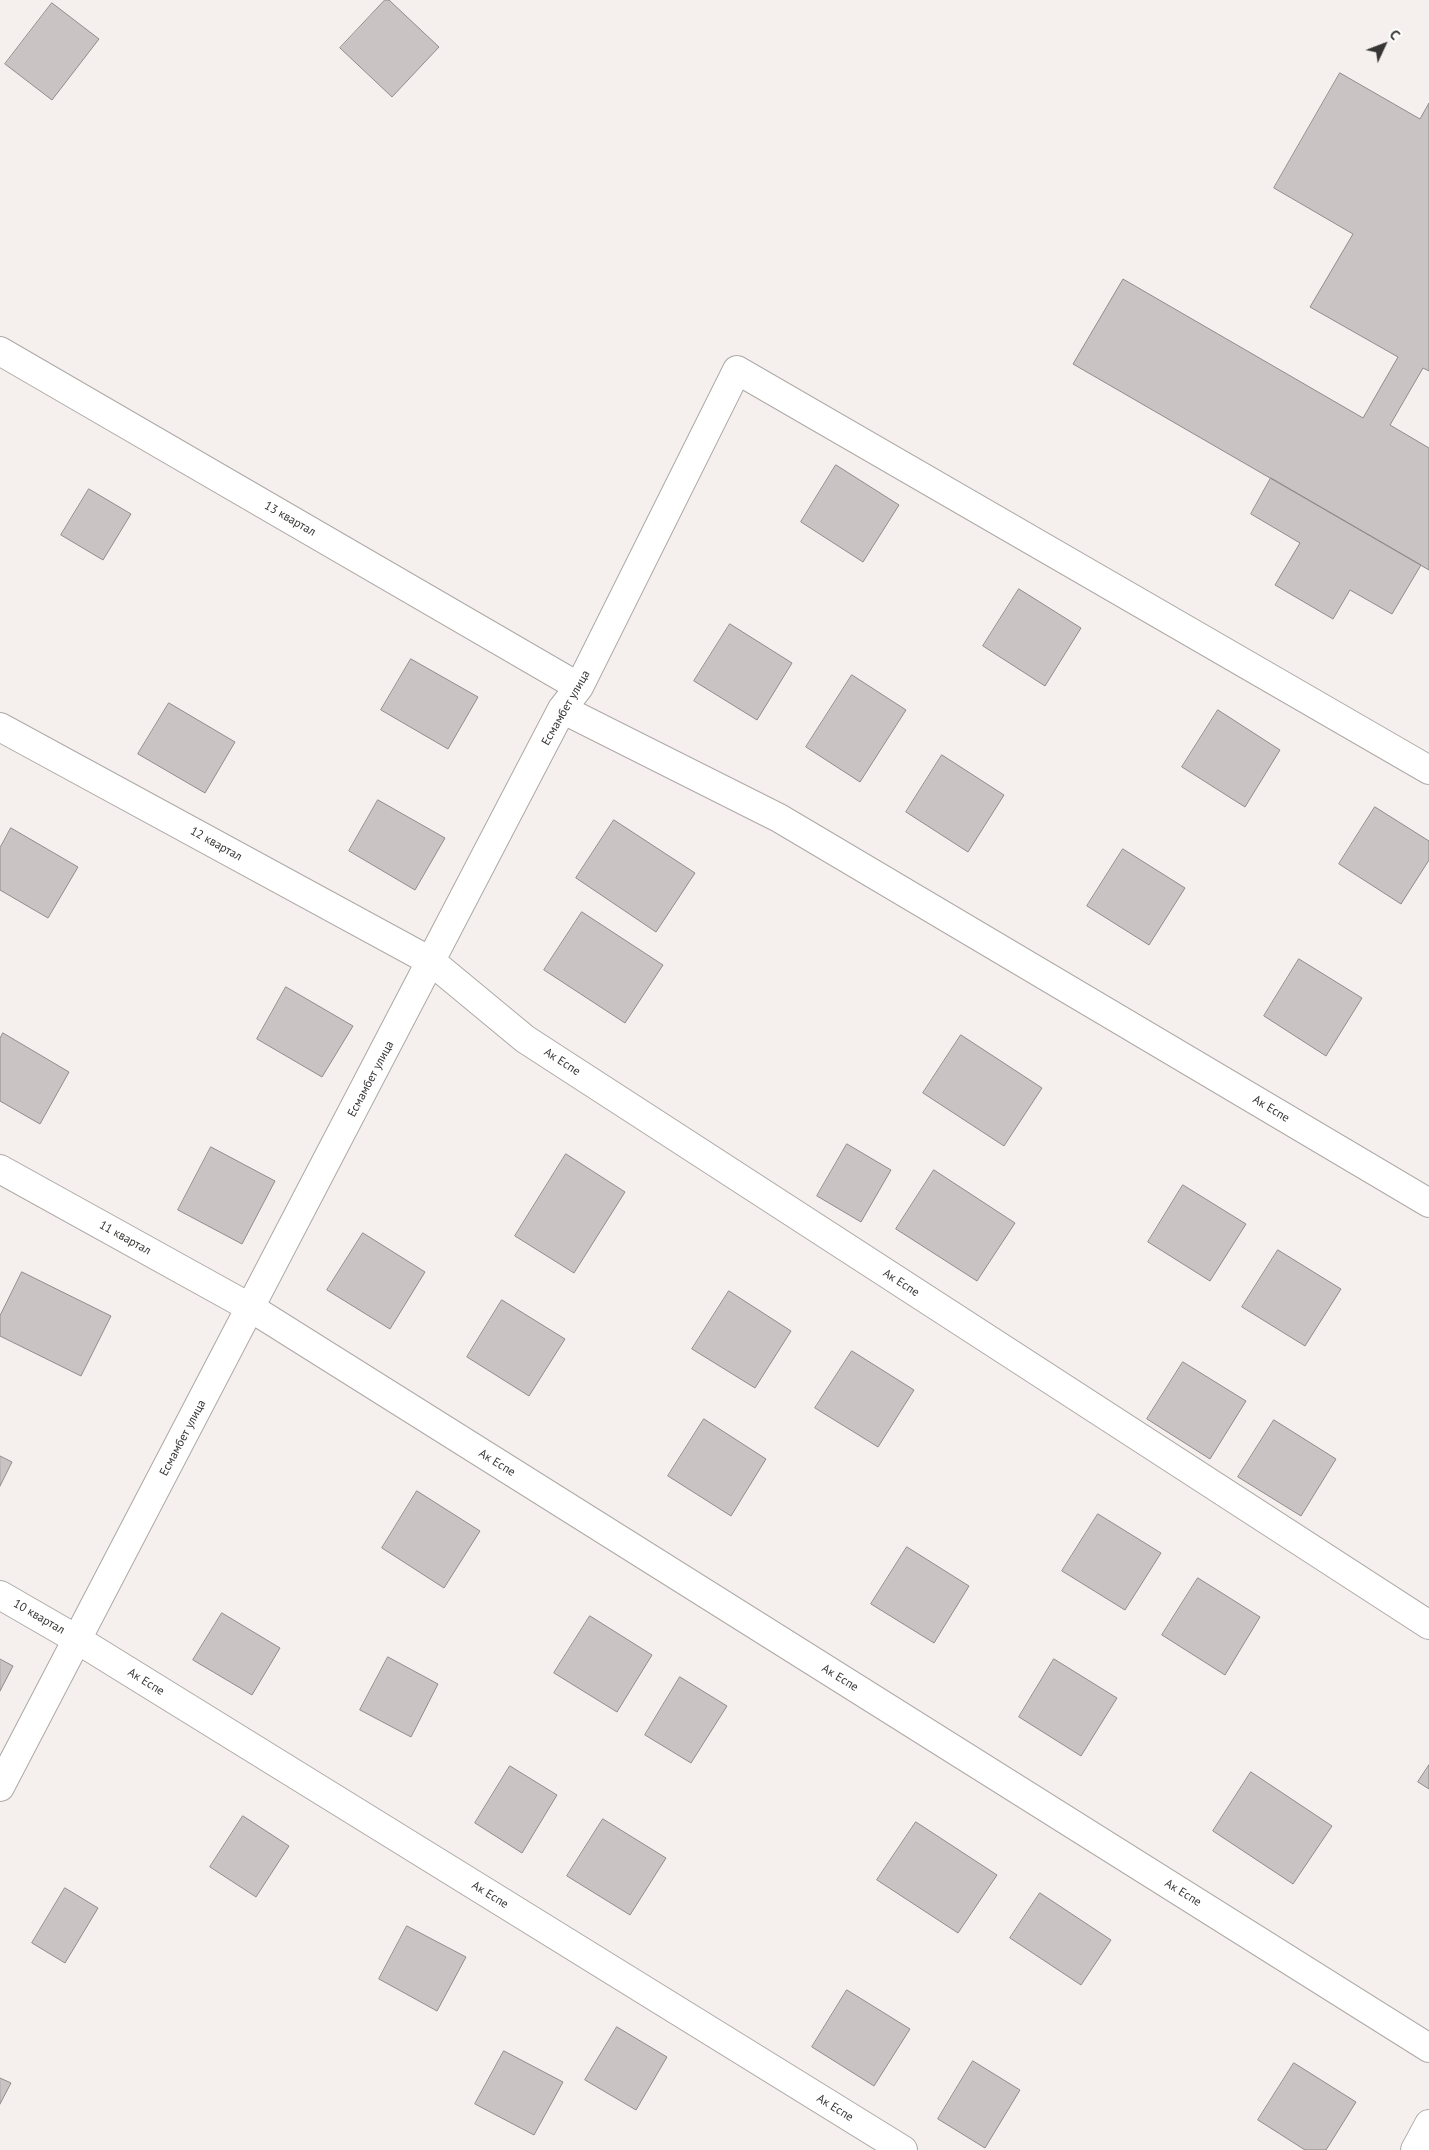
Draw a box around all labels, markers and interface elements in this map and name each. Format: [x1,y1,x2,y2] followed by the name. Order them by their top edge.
[1359,20,1409,70] north arrow
[1386,26,1404,44] text: С
[262,499,318,539] street label: 13 квартал
[539,668,593,748] street label: Есмамбет улица
[188,824,244,864] street label: 12 квартал
[345,1038,397,1120] street label: Есмамбет улица
[541,1045,583,1079] street label: Ак Еспе
[1250,1092,1292,1126] street label: Ак Еспе
[97,1218,153,1258] street label: 11 квартал
[880,1266,922,1300] street label: Ак Еспе
[157,1397,209,1479] street label: Есмамбет улица
[476,1446,518,1480] street label: Ак Еспе
[11,1597,67,1637] street label: 10 квартал
[819,1661,861,1695] street label: Ак Еспе
[125,1665,167,1699] street label: Ак Еспе
[1162,1876,1204,1910] street label: Ак Еспе
[469,1878,511,1912] street label: Ак Еспе
[814,2091,856,2125] street label: Ак Еспе

